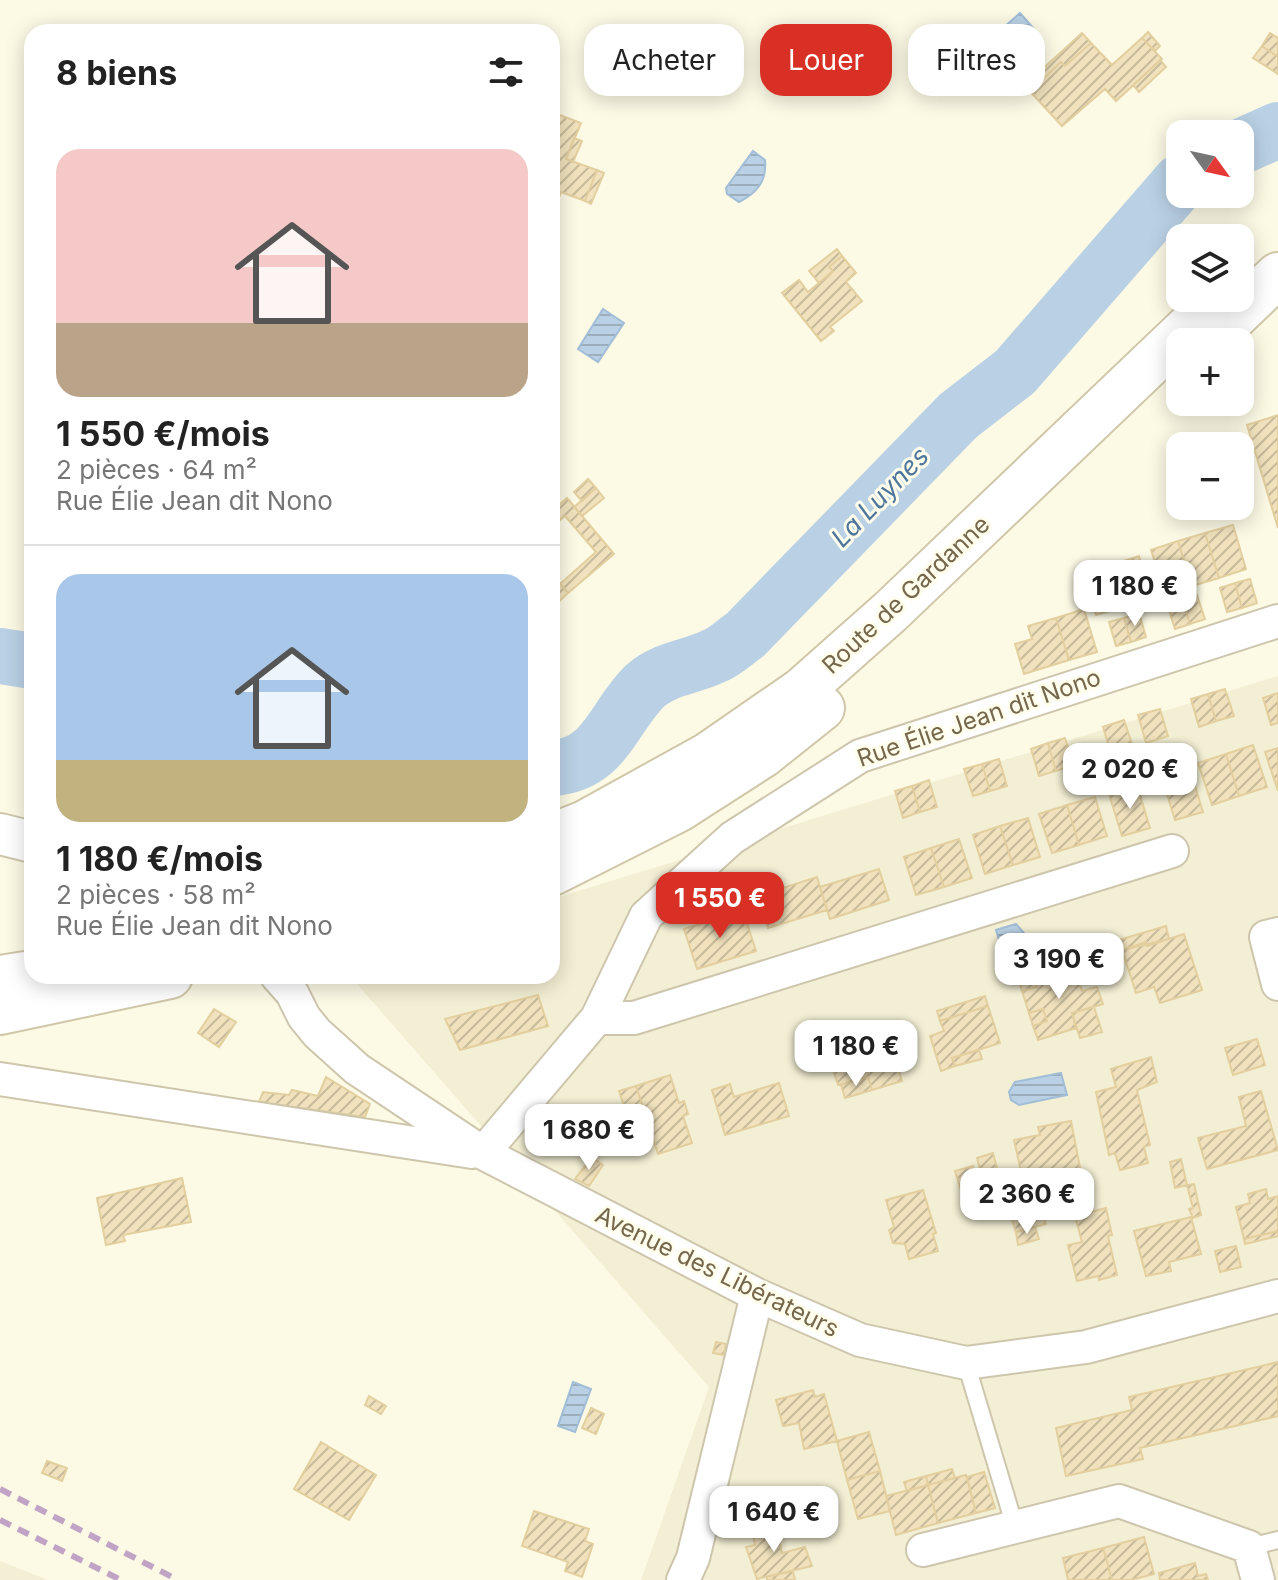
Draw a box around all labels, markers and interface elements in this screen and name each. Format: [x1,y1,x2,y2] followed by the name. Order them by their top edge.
[584,24,744,96] chip: Acheter
[760,24,892,96] chip: Louer
[908,24,1045,96] chip: Filtres
[484,50,528,94] icon: filters
[56,52,177,93] text: 8 biens
[1166,120,1254,208] north arrow
[1166,120,1254,520] map controls
[220,201,364,345] icon: home
[1166,224,1254,312] button: layers
[1166,328,1254,416] button: +
[56,413,270,454] text: 1 550 €/mois
[1166,432,1254,520] button: −
[824,440,935,553] water label: La Luynes
[56,454,257,485] text: 2 pièces · 64 m²
[56,485,333,516] text: Rue Élie Jean dit Nono
[816,510,995,680] street label: Route de Gardanne
[1061,560,1209,628] pin: 1 180 €
[1092,570,1179,601] text: 1 180 €
[220,626,364,770] icon: home
[853,661,1104,773] street label: Rue Élie Jean dit Nono
[1056,743,1204,811] pin: 2 020 €
[1081,753,1179,784] text: 2 020 €
[56,838,263,879] text: 1 180 €/mois
[646,872,794,940] pin: 1 550 €
[56,879,256,910] text: 2 pièces · 58 m²
[674,882,766,913] text: 1 550 €
[56,910,333,941] text: Rue Élie Jean dit Nono
[985,933,1133,1001] pin: 3 190 €
[1013,943,1105,974] text: 3 190 €
[782,1020,930,1088] pin: 1 180 €
[813,1030,900,1061] text: 1 180 €
[515,1104,663,1172] pin: 1 680 €
[543,1114,635,1145] text: 1 680 €
[953,1168,1101,1236] pin: 2 360 €
[978,1178,1076,1209] text: 2 360 €
[591,1200,844,1343] street label: Avenue des Libérateurs
[700,1486,848,1554] pin: 1 640 €
[727,1496,821,1527] text: 1 640 €

